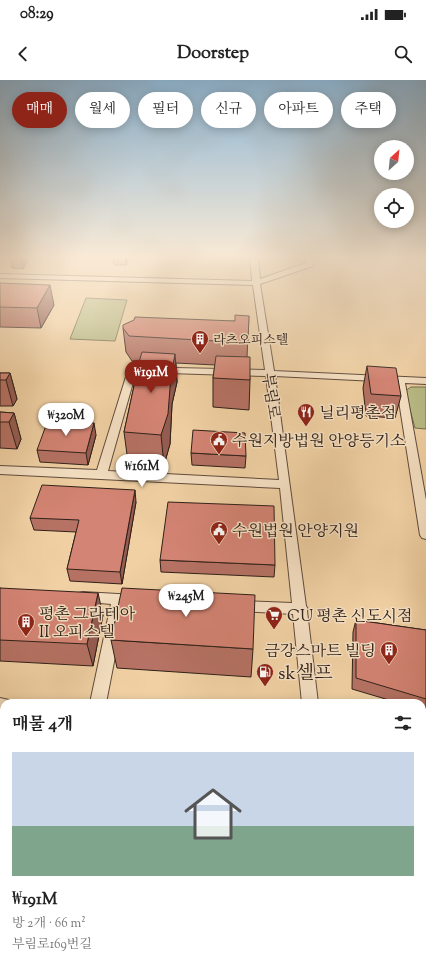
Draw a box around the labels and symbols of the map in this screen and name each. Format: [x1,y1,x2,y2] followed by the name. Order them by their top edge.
[374,140,414,180] north arrow
[190,329,210,354] building icon: 라츠오피스텔
[213,332,288,350] place label: 라츠오피스텔
[123,360,179,394] pin: ₩191M
[255,372,284,421] street label: 부림로
[296,402,316,427] restaurant icon: 닐리평촌점
[38,403,94,437] pin: ₩320M
[319,403,396,426] place label: 닐리평촌점
[209,430,229,455] public building icon: 수원지방법원 안양등기소
[232,431,405,454] place label: 수원지방법원 안양등기소
[114,454,170,488] pin: ₩161M
[209,520,229,545] public building icon: 수원법원 안양지원
[232,521,359,544] place label: 수원법원 안양지원
[158,584,214,618] pin: ₩245M
[39,604,136,645] place label: 평촌 그라테아 II 오피스텔
[264,605,284,630] supermarket icon: CU 평촌 신도시점
[287,606,413,629] place label: CU 평촌 신도시점
[16,612,36,637] building icon: 평촌 그라테아 II 오피스텔
[379,640,399,665] building icon: 금강스마트 빌딩
[264,641,376,664] place label: 금강스마트 빌딩
[278,661,333,688] place label: sk셀프
[255,662,275,687] fuel station icon: sk셀프

